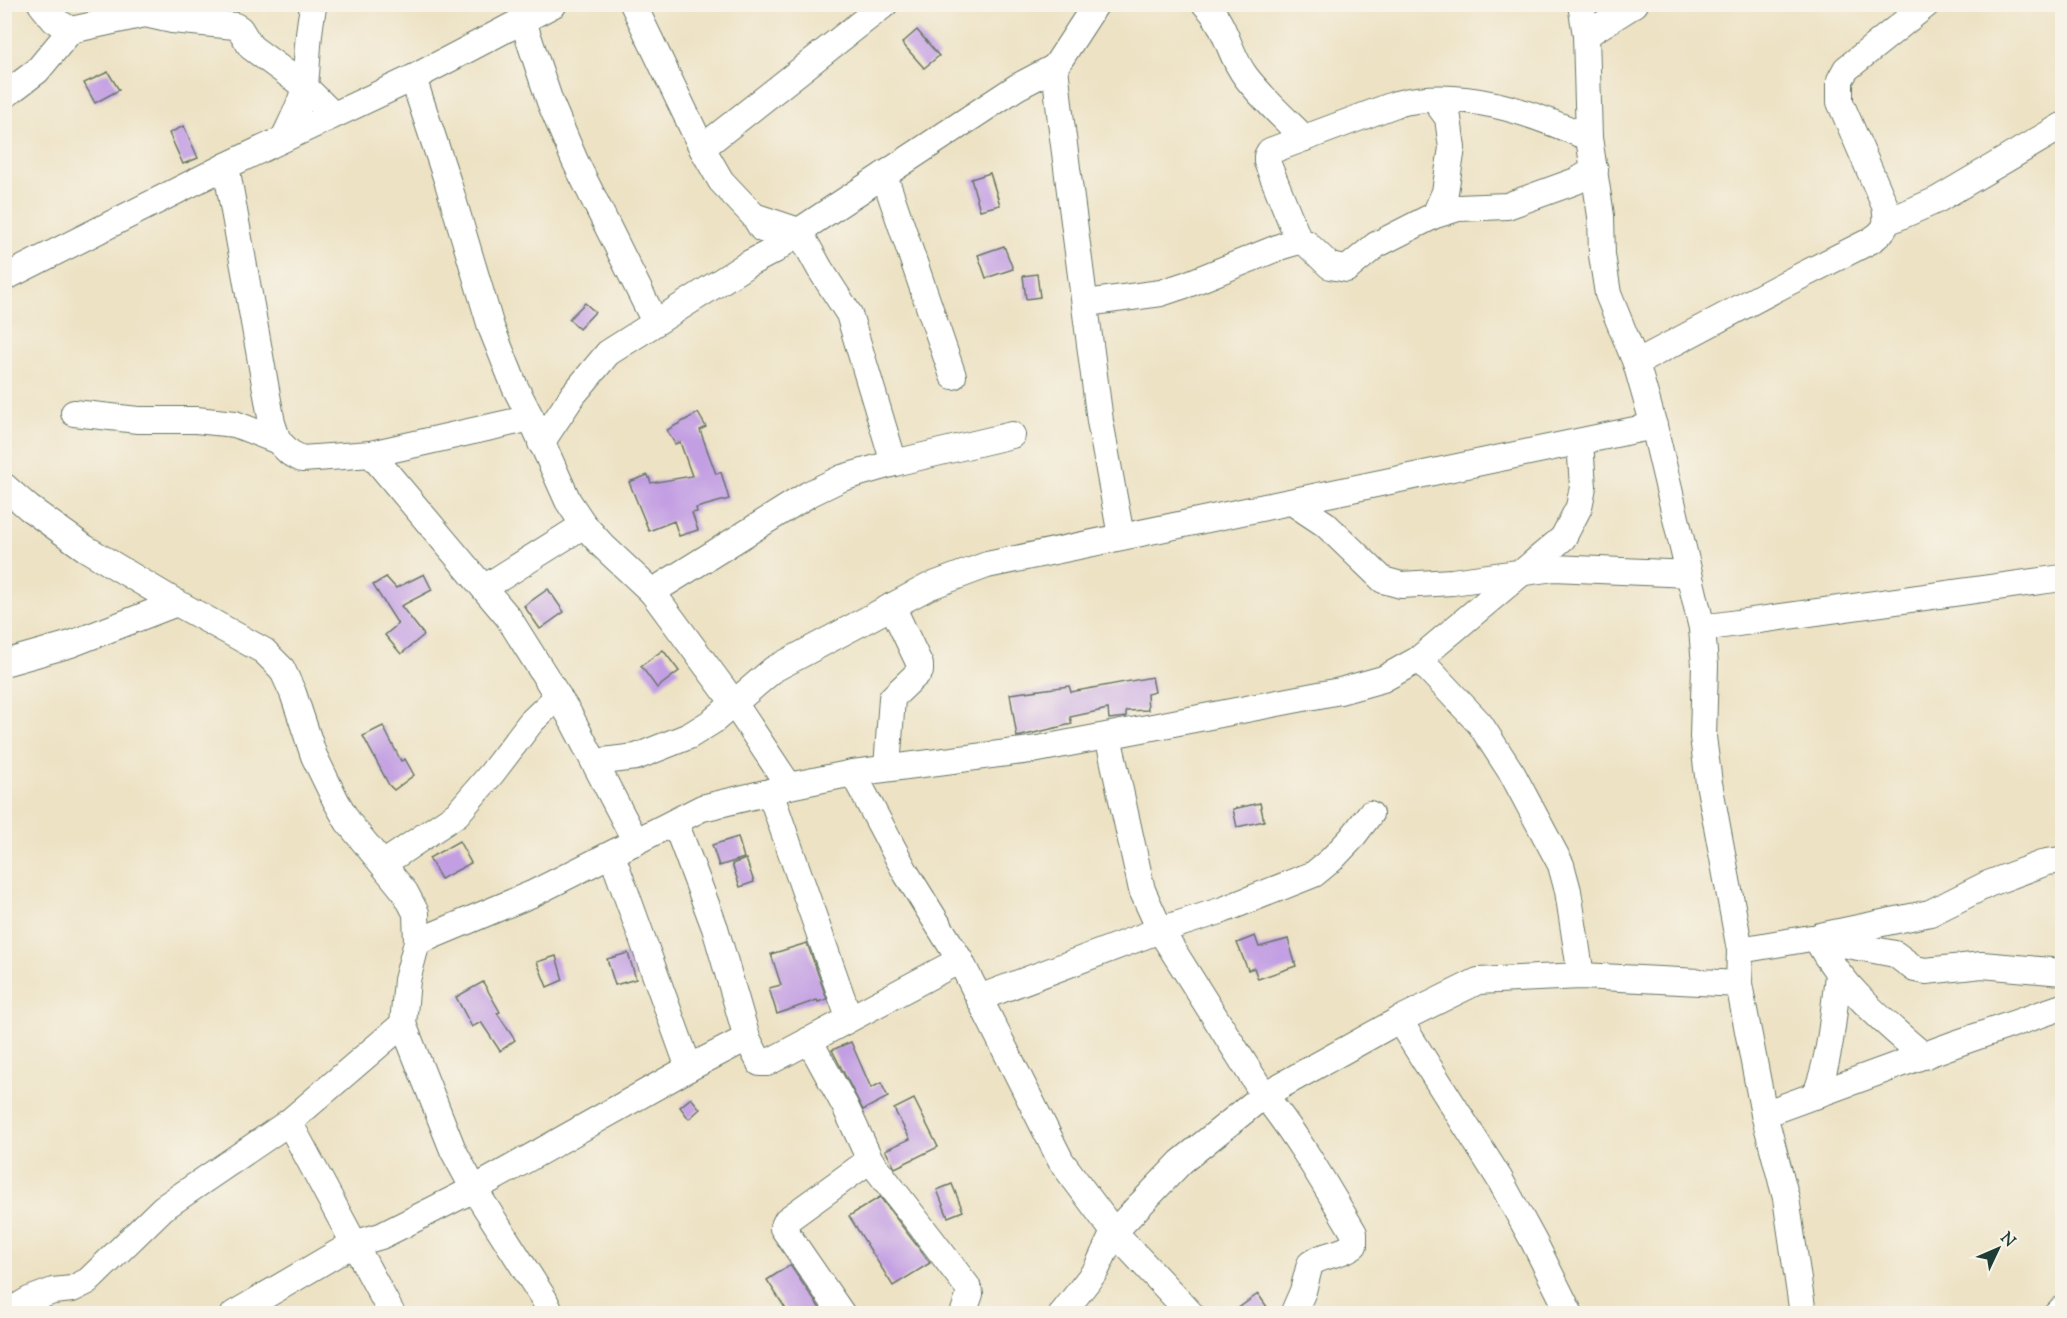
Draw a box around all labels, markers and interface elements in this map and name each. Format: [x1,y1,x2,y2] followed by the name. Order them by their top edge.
[1968,1219,2028,1279] north arrow
[1994,1228,2020,1253] text: N

